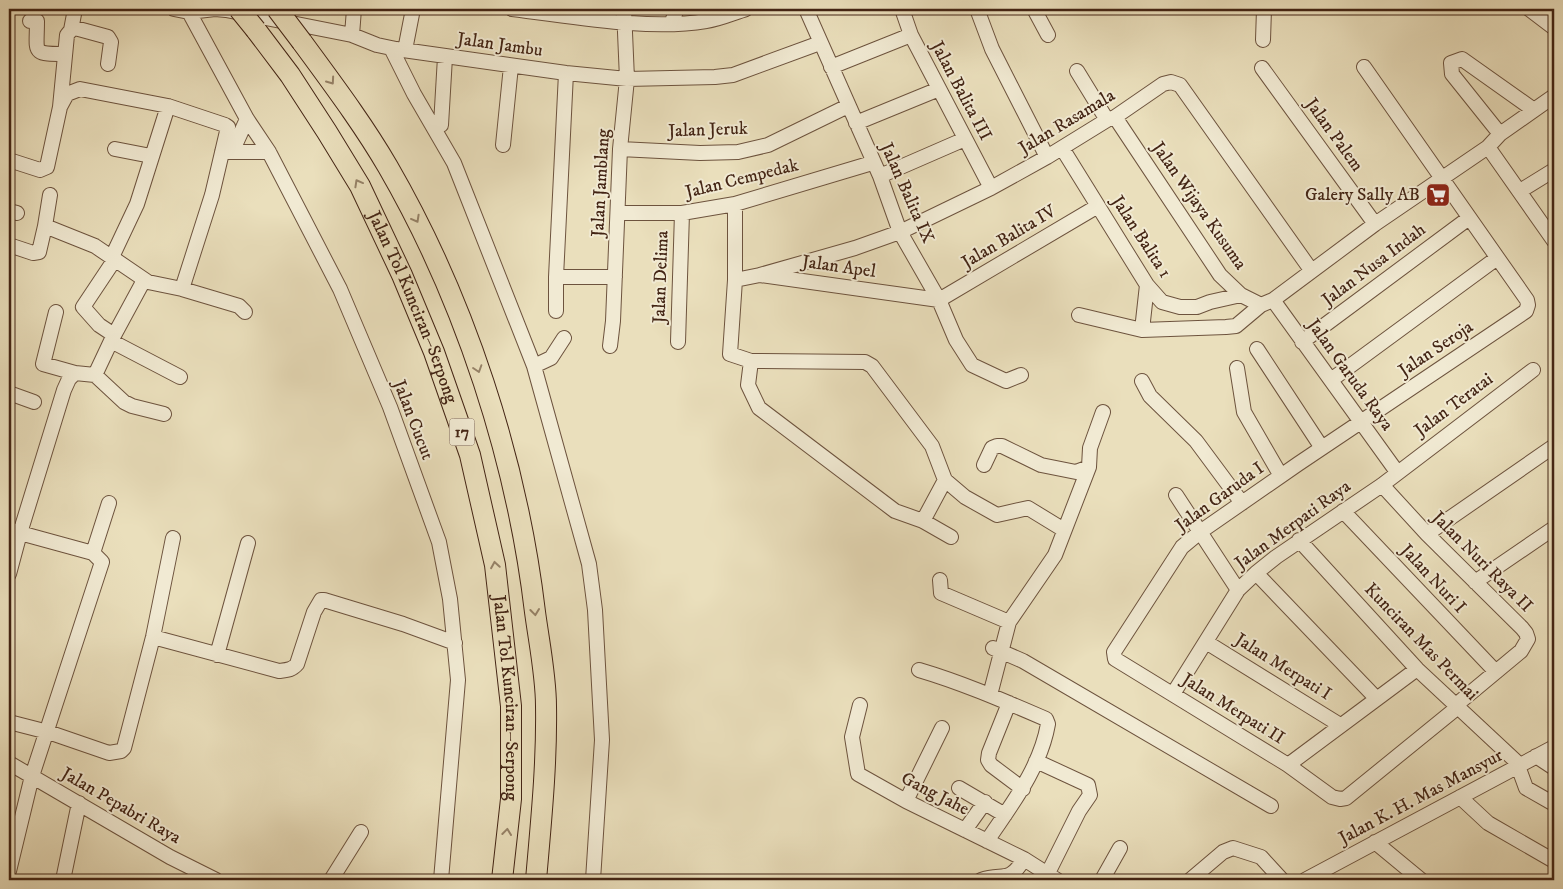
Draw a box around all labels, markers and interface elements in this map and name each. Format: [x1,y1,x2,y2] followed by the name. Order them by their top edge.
[454,28,544,62] street label: Jalan Jambu
[925,36,996,144] street label: Jalan Balita III
[325,75,333,84] one-way arrow
[1013,85,1119,160] street label: Jalan Rasamala
[1299,92,1368,176] street label: Jalan Palem
[666,118,748,142] street label: Jalan Jeruk
[587,128,615,240] street label: Jalan Jamblang
[1146,136,1251,274] street label: Jalan Wijaya Kusuma
[874,138,939,247] street label: Jalan Balita IX
[681,154,801,204] street label: Jalan Cempedak
[354,180,364,189] one-way arrow
[1425,182,1451,208] supermarket icon: Galery Sally AB
[1305,184,1420,206] place label: Galery Sally AB
[1105,190,1176,282] street label: Jalan Balita 1
[956,200,1061,275] street label: Jalan Balita IV
[362,206,462,407] street label: Jalan Tol Kunciran–Serpong
[410,214,420,223] one-way arrow
[1316,219,1431,312] street label: Jalan Nusa Indah
[648,230,674,326] street label: Jalan Delima
[799,251,878,283] street label: Jalan Apel
[1301,313,1398,435] street label: Jalan Garuda Raya
[1393,316,1478,383] street label: Jalan Seroja
[473,364,483,373] one-way arrow
[1409,368,1498,443] street label: Jalan Teratai
[387,375,438,463] street label: Jalan Cucut
[450,418,474,446] road number: 17
[1170,457,1269,538] street label: Jalan Garuda I
[1229,475,1355,576] street label: Jalan Merpati Raya
[1426,506,1537,617] street label: Jalan Nuri Raya II
[1394,538,1471,618] street label: Jalan Nuri I
[490,561,500,570] one-way arrow
[1359,579,1483,705] street label: Kunciran Mas Permai
[487,592,522,801] street label: Jalan Tol Kunciran–Serpong
[529,608,540,616] one-way arrow
[1229,628,1335,705] street label: Jalan Merpati I
[1176,668,1288,749] street label: Jalan Merpati II
[1334,744,1507,850] street label: Jalan K. H. Mas Mansyur
[56,762,185,849] street label: Jalan Pepabri Raya
[897,768,973,820] street label: Gang Jahe
[501,828,512,836] one-way arrow

